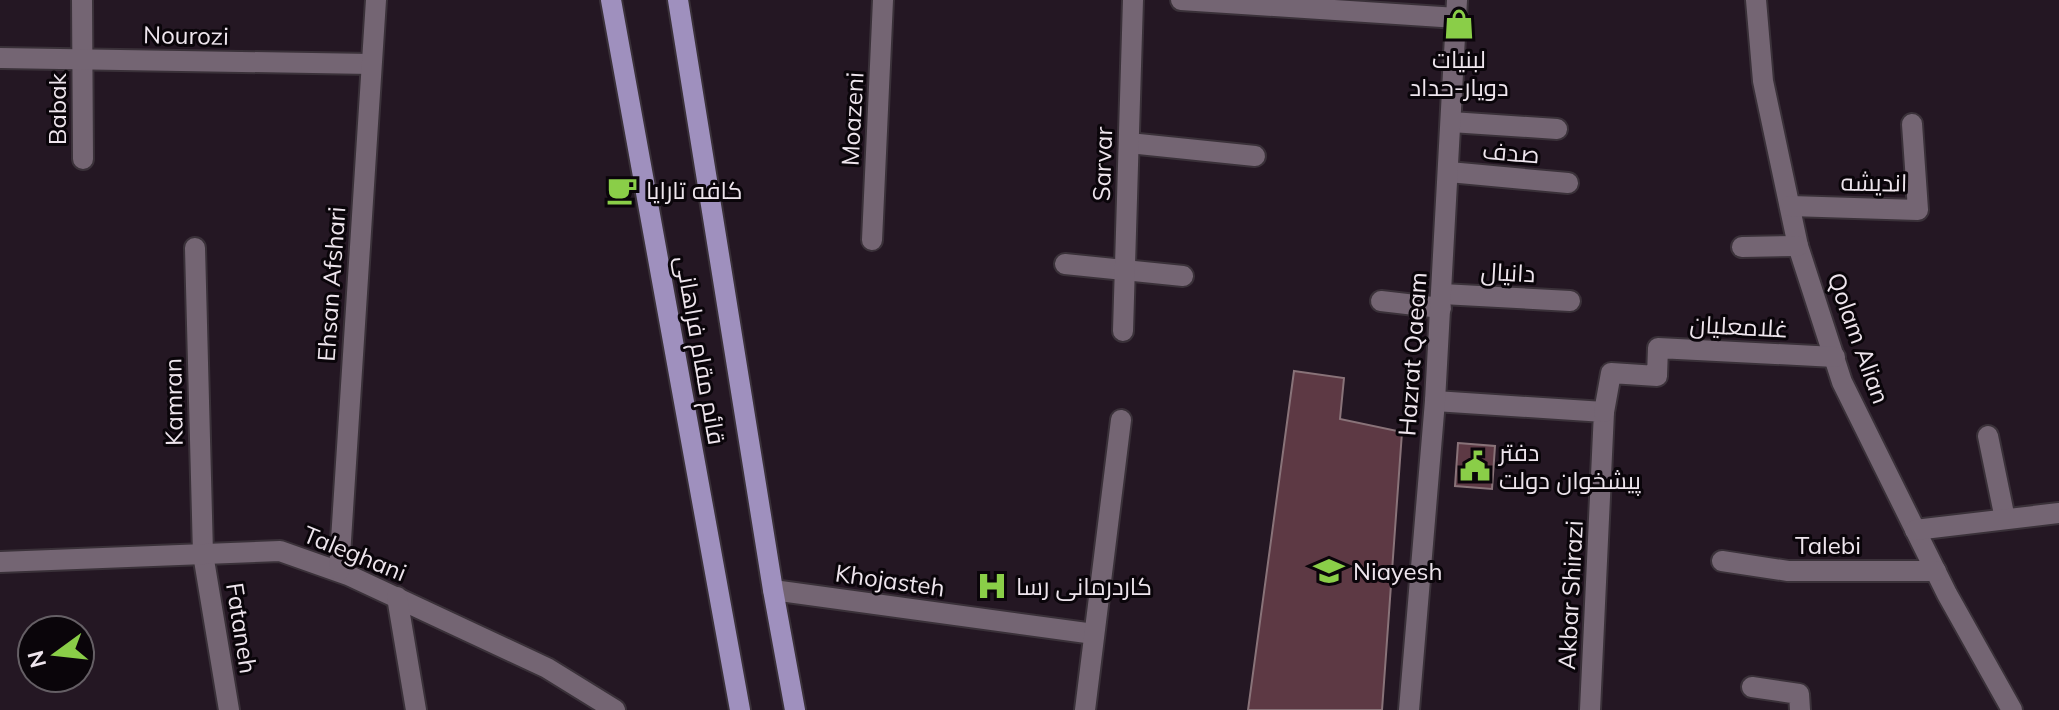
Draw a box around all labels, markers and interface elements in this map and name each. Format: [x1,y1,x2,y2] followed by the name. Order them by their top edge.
[1442,7,1476,41] shop icon: لبنیات دویار-حداد
[143,19,229,51] street label: Nourozi
[1410,44,1508,102] place label: لبنیات دویار-حداد
[835,71,869,167] street label: Moazeni
[42,72,72,145] street label: Babak
[1086,126,1118,202] street label: Sarvar
[1481,135,1541,169] street label: صدف
[1840,166,1908,198] street label: اندیشه
[605,173,639,207] cafe icon: کافه تارایا
[646,175,743,205] place label: کافه تارایا
[311,206,351,362] street label: Ehsan Afshari
[668,253,732,447] street label: قائم مقام فراهانی
[1480,256,1536,288] street label: دانیال
[1821,268,1897,408] street label: Qolam Alian
[1391,271,1433,437] street label: Hazrat Qaeam
[1689,308,1789,344] street label: غلامعلیان
[157,358,189,446] street label: Kamran
[1497,437,1642,497] place label: دفتر پیشخوان دولت
[1458,449,1492,483] public building icon: دفتر پیشخوان دولت
[299,519,411,587] street label: Taleghani
[1551,519,1589,671] street label: Akbar Shirazi
[1795,530,1861,560] street label: Talebi
[1312,554,1346,588] school or university icon: Niayesh
[1353,556,1443,586] place label: Niayesh
[833,557,947,603] street label: Khojasteh
[975,569,1009,603] hospital icon: کاردرمانی رسا
[1016,571,1152,601] place label: کاردرمانی رسا
[220,581,264,675] street label: Fataneh
[16,614,96,694] north arrow
[21,648,52,671] text: N

